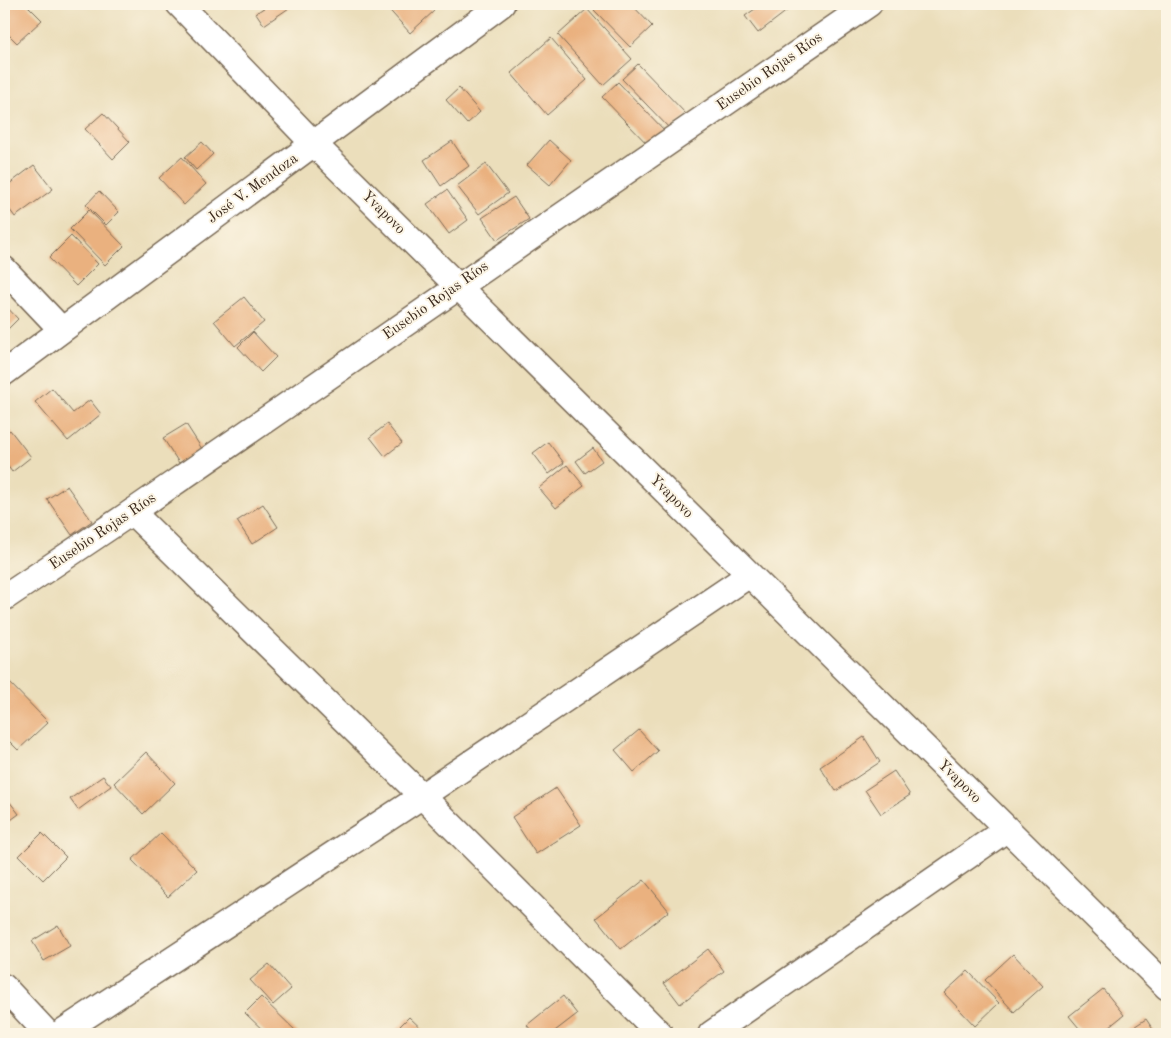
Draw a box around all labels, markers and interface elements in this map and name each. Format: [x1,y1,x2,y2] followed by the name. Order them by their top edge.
[715,30,825,114] street label: Eusebio Rojas Ríos
[205,151,301,227] street label: José V. Mendoza
[358,188,408,238] street label: Yvapovo
[381,259,491,343] street label: Eusebio Rojas Ríos
[646,472,696,522] street label: Yvapovo
[47,491,159,573] street label: Eusebio Rojas Ríos
[934,757,984,807] street label: Yvapovo

